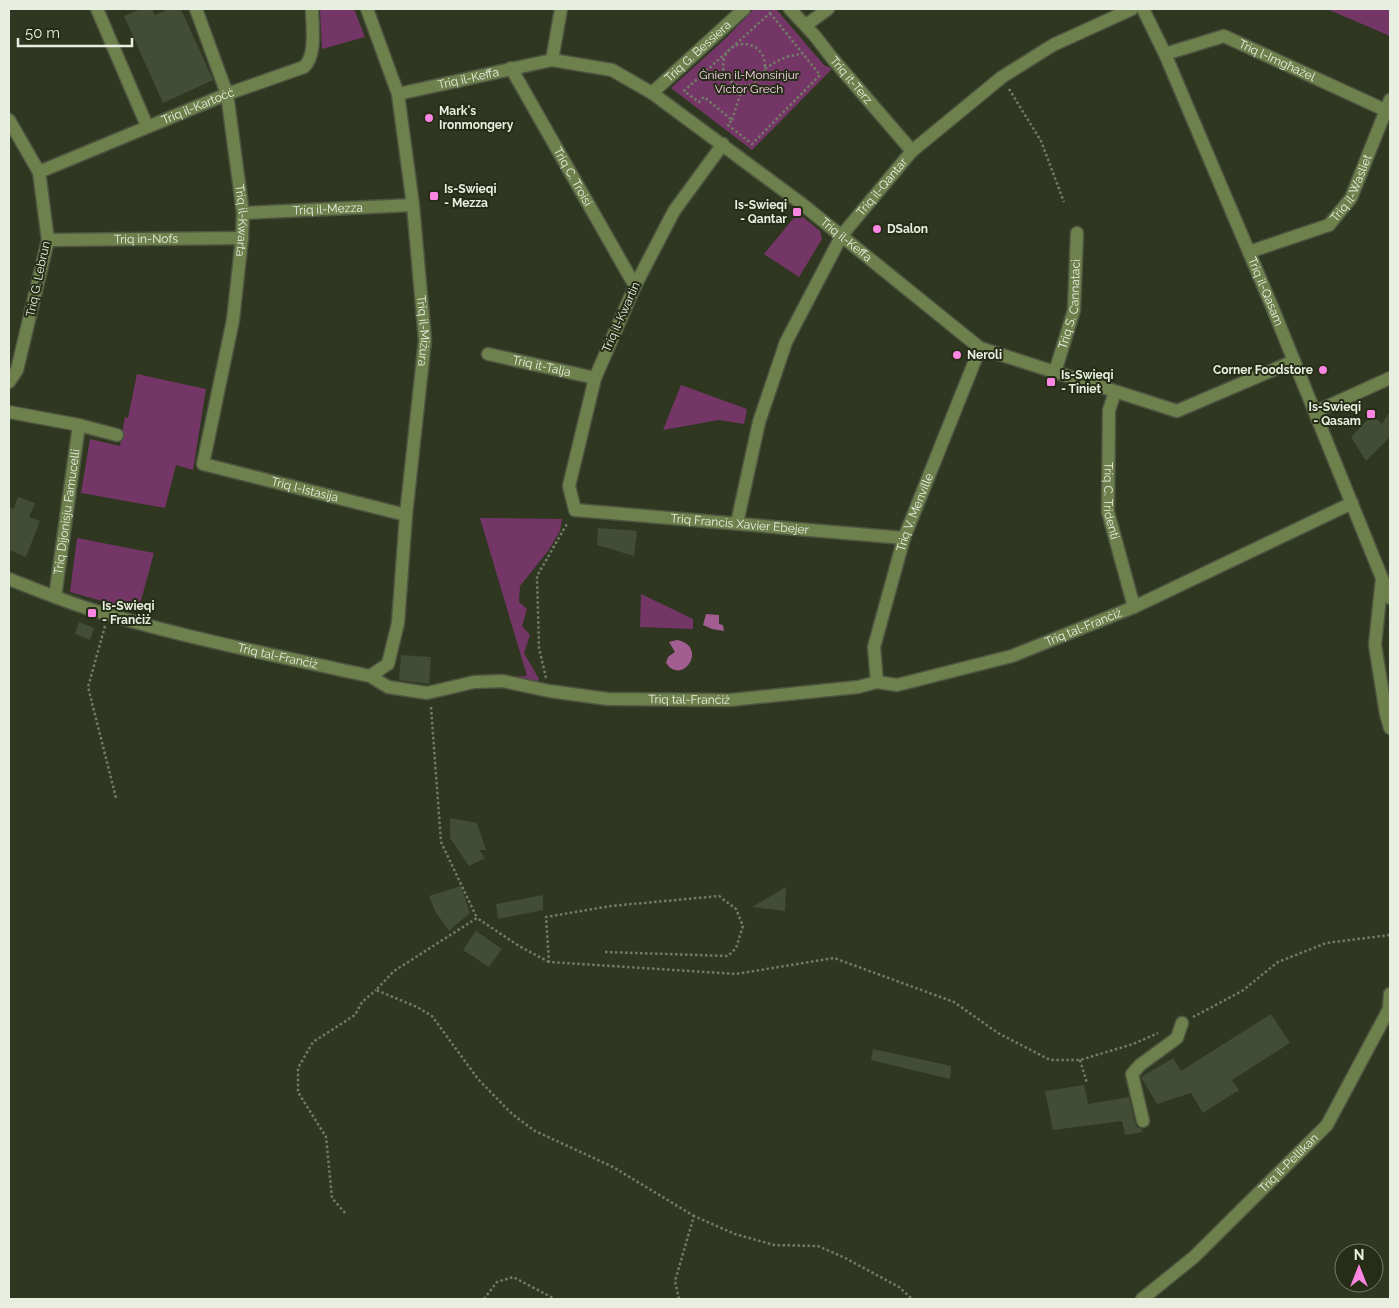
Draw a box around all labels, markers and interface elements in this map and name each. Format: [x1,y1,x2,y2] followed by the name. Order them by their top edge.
[18,15,131,47] scale bar
[662,18,734,85] street label: Triq G. Bessiera
[25,24,60,42] text: 50 m
[1236,37,1318,84] street label: Triq l-Imgħażel
[827,54,875,107] street label: Triq it-Terz
[436,65,500,92] street label: Triq il-Keffa
[699,68,800,96] park label: Ġnien il-Monsinjur Victor Grech
[160,85,236,127] street label: Triq il-Kartoċċ
[439,104,514,132] place label: Mark's Ironmongery
[423,112,435,124] marker: Mark's Ironmongery
[551,145,595,208] street label: Triq C. Troisi
[1327,152,1375,225] street label: Triq il-Wasliet
[854,154,911,219] street label: Triq il-Qantar
[444,182,496,210] place label: Is-Swieqi - Mezza
[232,183,250,257] street label: Triq il-Kwarta
[428,190,440,202] marker: Is-Swieqi - Mezza
[735,198,787,226] place label: Is-Swieqi - Qantar
[293,200,363,218] street label: Triq il-Mezza
[791,206,803,218] marker: Is-Swieqi - Qantar
[818,215,875,265] street label: Triq il-Keffa
[887,222,928,236] place label: DSalon
[871,223,883,235] marker: DSalon
[114,232,178,246] street label: Triq in-Nofs
[23,240,53,318] street label: Triq G. Lebrun
[1245,255,1286,328] street label: Triq il-Qasam
[1055,259,1083,351] street label: Triq S. Cannataci
[599,280,643,354] street label: Triq il-Kwartin
[414,295,432,367] street label: Triq il-Miżura
[967,348,1002,362] place label: Neroli
[951,349,963,361] marker: Neroli
[511,353,572,379] street label: Triq it-Talja
[1213,363,1313,377] place label: Corner Foodstore
[1317,364,1329,376] marker: Corner Foodstore
[1061,368,1113,396] place label: Is-Swieqi - Tiniet
[1045,376,1057,388] marker: Is-Swieqi - Tiniet
[1309,400,1361,428] place label: Is-Swieqi - Qasam
[1365,408,1377,420] marker: Is-Swieqi - Qasam
[51,448,83,576] street label: Triq Dijonisju Famucelli
[1101,462,1122,541] street label: Triq C. Tridenti
[894,471,936,553] street label: Triq V. Menville
[270,474,340,505] street label: Triq l-Istasija
[670,511,810,537] street label: Triq Francis Xavier Ebejer
[102,599,154,627] place label: Is-Swieqi - Franċiż
[1043,606,1124,649] street label: Triq tal-Franċiż
[86,607,98,619] marker: Is-Swieqi - Franċiż
[236,641,319,672] street label: Triq tal-Franċiż
[648,692,730,707] street label: Triq tal-Franċiż
[1256,1131,1321,1196] street label: Triq il-Pellikan
[1334,1243,1384,1293] north arrow
[1354,1247,1364,1263] text: N

